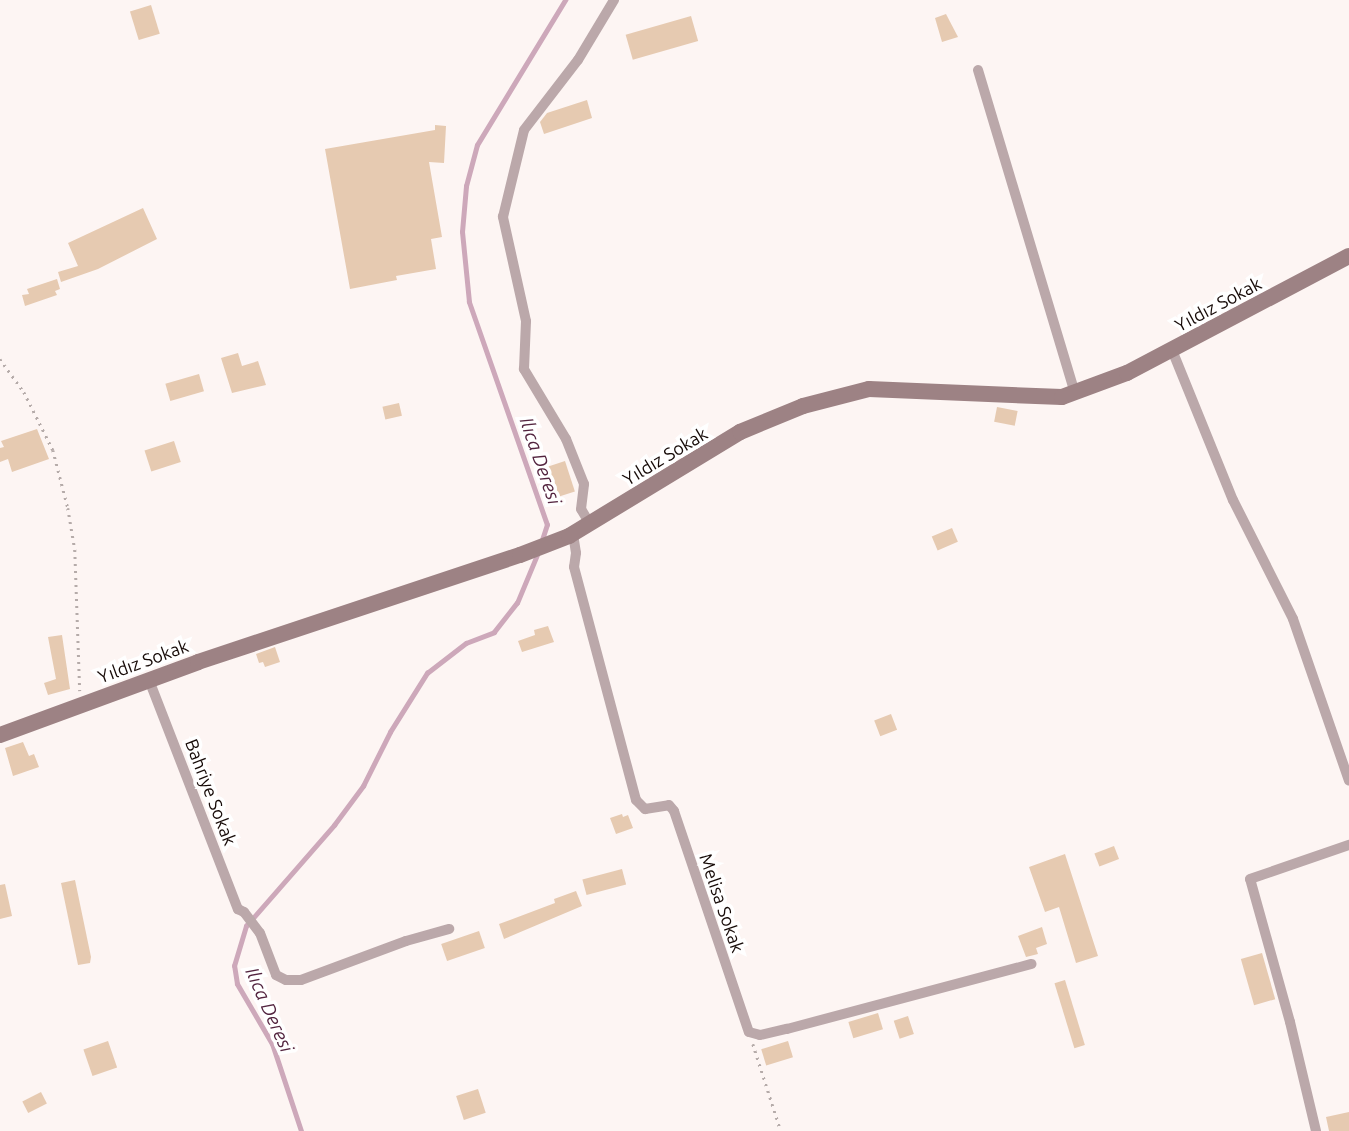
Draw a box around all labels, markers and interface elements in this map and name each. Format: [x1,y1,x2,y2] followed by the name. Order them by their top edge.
[1171,272,1265,336] street label: Yıldız Sokak
[514,414,566,508] water label: Ilıca Deresi
[619,422,711,490] street label: Yıldız Sokak
[95,635,191,687] street label: Yıldız Sokak
[181,736,241,848] street label: Bahriye Sokak
[695,851,749,955] street label: Melisa Sokak
[240,964,298,1056] water label: Ilıca Deresi

